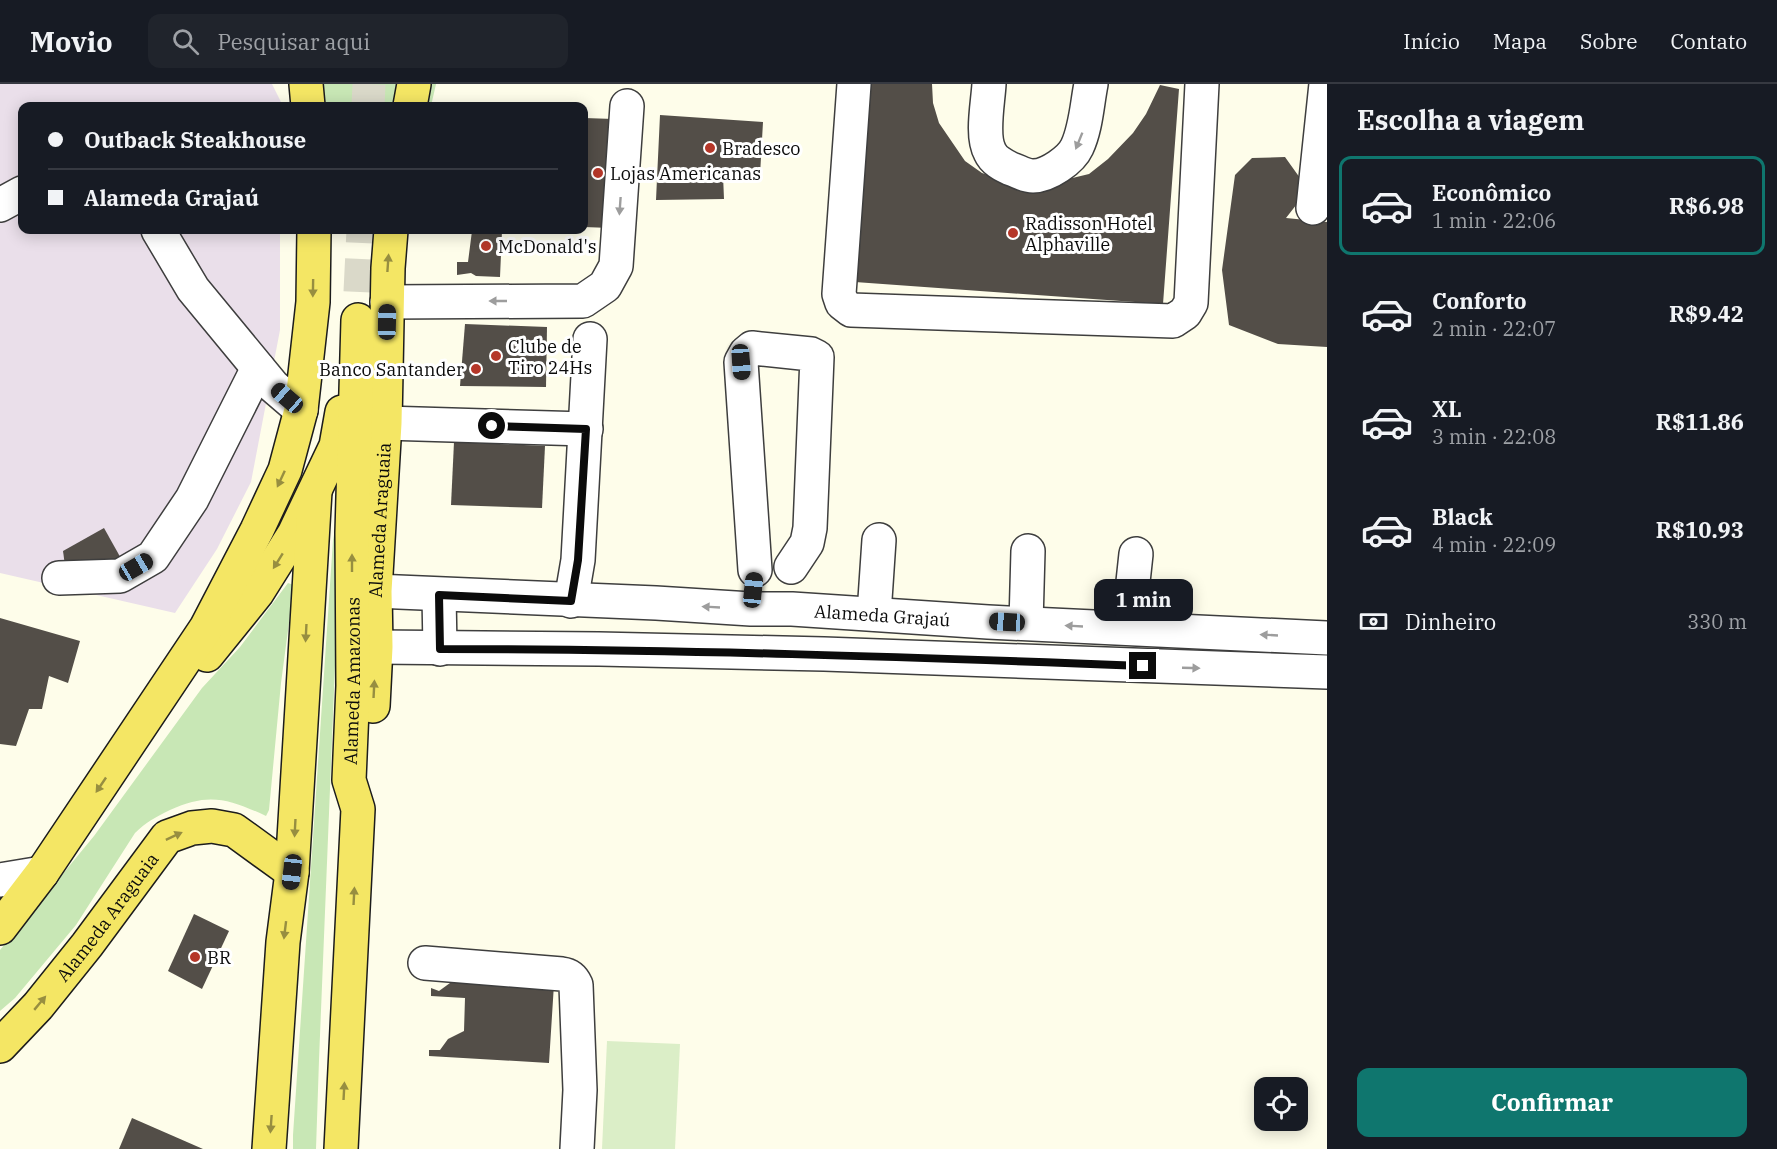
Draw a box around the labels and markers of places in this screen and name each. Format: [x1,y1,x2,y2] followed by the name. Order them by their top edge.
[722,137,801,160] place label: Bradesco
[703,141,717,155] marker: Bradesco
[610,162,761,185] place label: Lojas Americanas
[591,166,605,180] marker: Lojas Americanas
[1025,212,1153,256] place label: Radisson Hotel Alphaville
[1006,226,1020,240] marker: Radisson Hotel Alphaville
[498,235,597,258] place label: McDonald's
[479,239,493,253] marker: McDonald's
[508,335,592,379] place label: Clube de Tiro 24Hs
[489,349,503,363] marker: Clube de Tiro 24Hs
[319,358,464,381] place label: Banco Santander
[469,362,483,376] marker: Banco Santander
[207,946,231,969] place label: BR
[188,950,202,964] marker: BR

